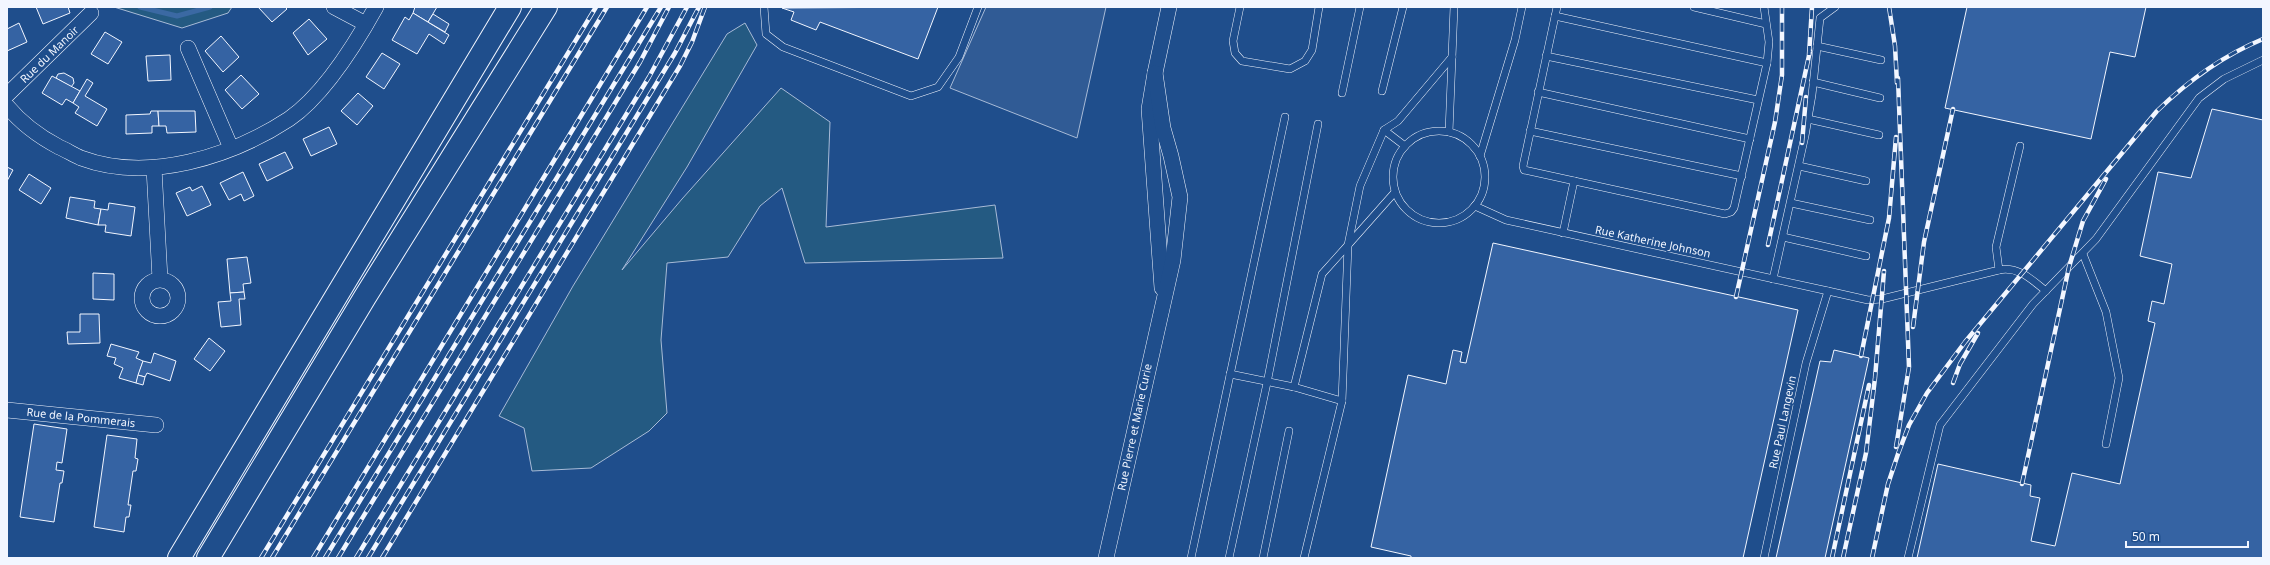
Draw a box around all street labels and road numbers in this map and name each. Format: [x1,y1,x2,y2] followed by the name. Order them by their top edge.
[16,22,82,86] street label: Rue du Manoir
[1594,221,1712,261] street label: Rue Katherine Johnson
[1113,362,1155,492] street label: Rue Pierre et Marie Curie
[1765,374,1799,470] street label: Rue Paul Langevin
[26,404,136,430] street label: Rue de la Pommerais

